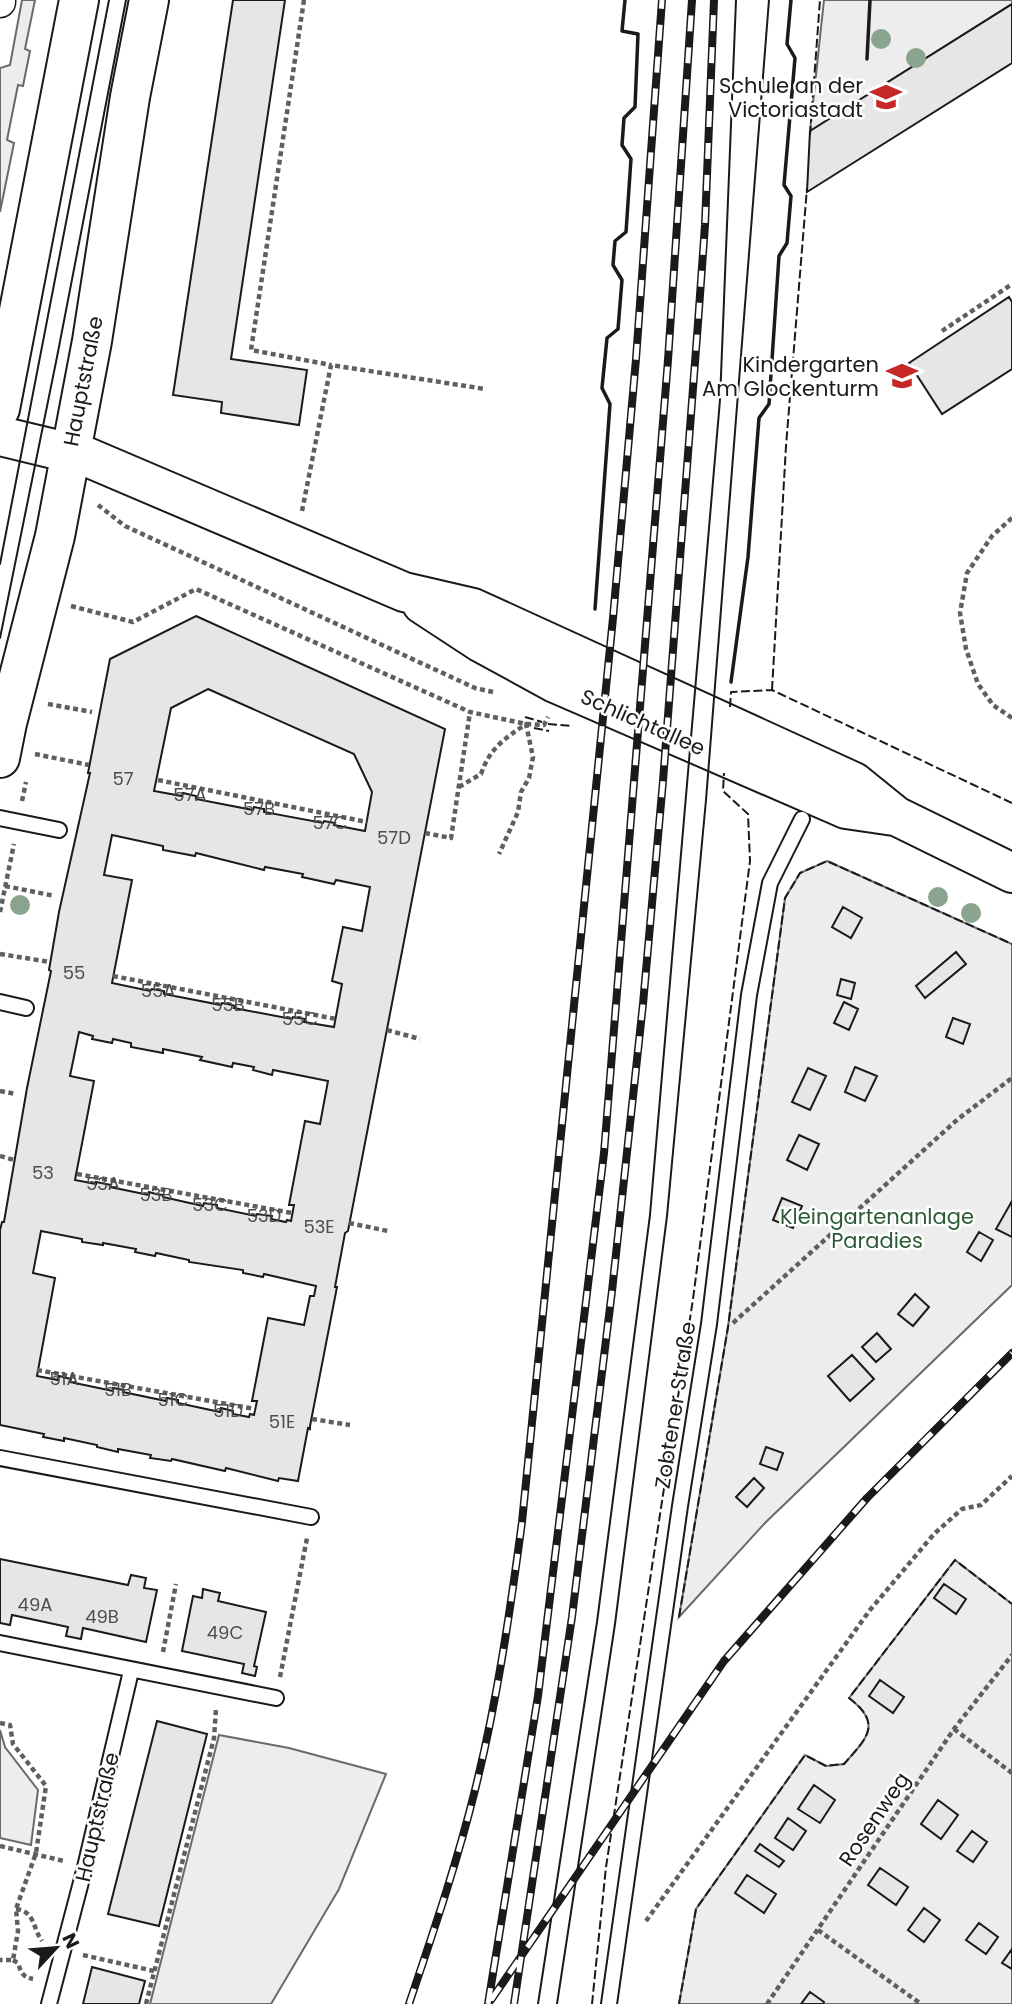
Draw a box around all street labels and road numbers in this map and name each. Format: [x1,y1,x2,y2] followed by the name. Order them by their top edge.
[56,313,110,449] street label: Hauptstraße
[576,682,710,762] street label: Schlichtallee
[647,1319,703,1491] street label: Zobtener Straße
[68,1749,126,1885] street label: Hauptstraße
[832,1766,916,1872] street label: Rosenweg

